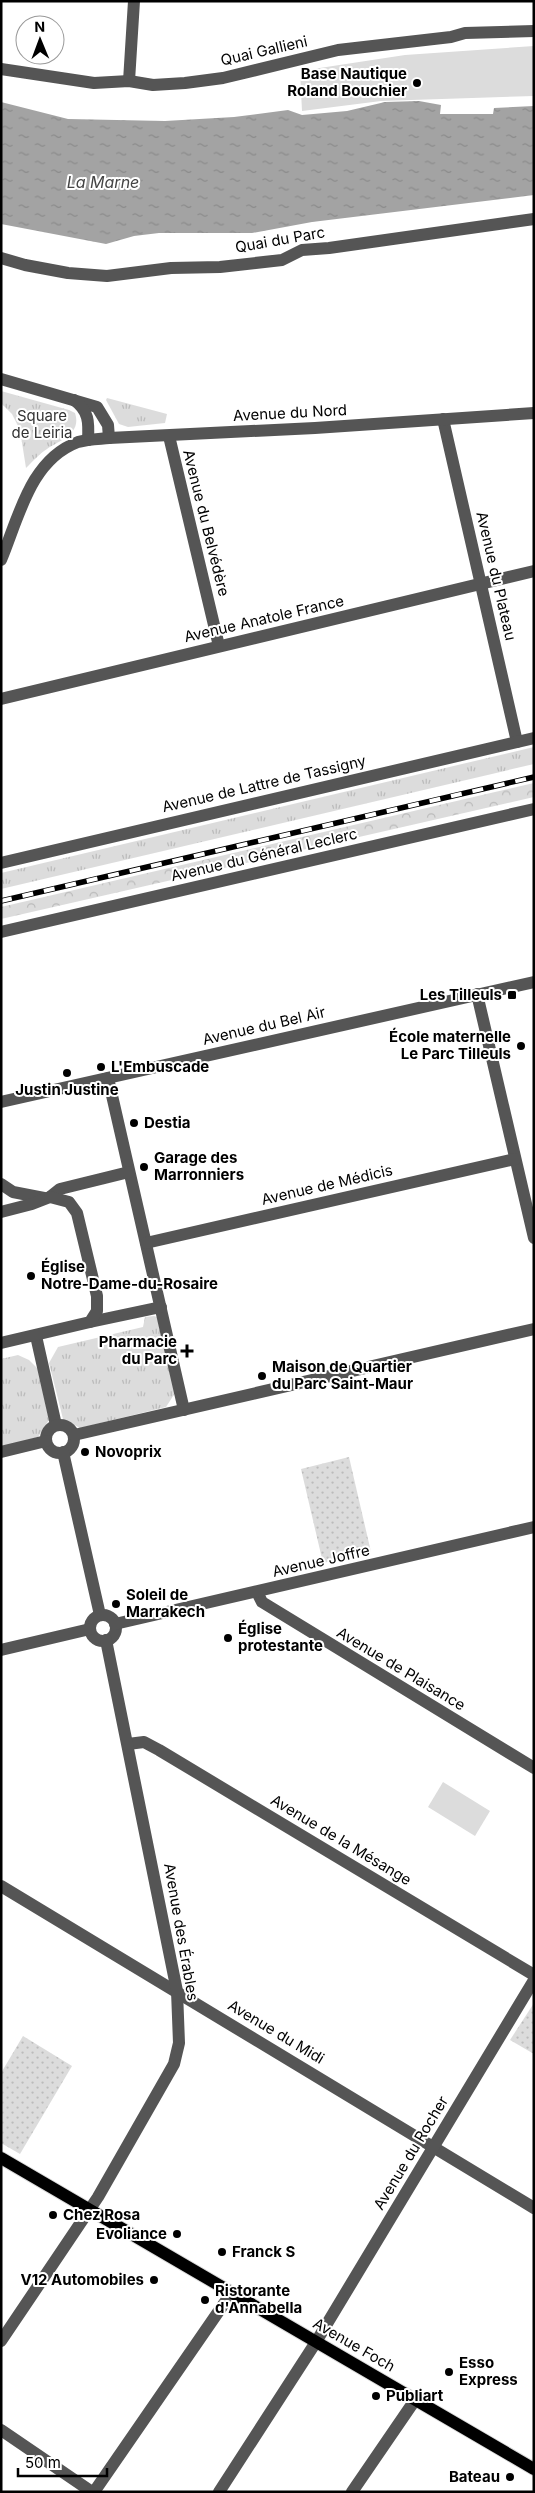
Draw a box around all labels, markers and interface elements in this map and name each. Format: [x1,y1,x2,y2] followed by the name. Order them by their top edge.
[15,15,65,65] north arrow
[34,18,45,35] text: N
[219,31,309,70] street label: Quai Gallieni
[287,64,407,100] place label: Base Nautique Roland Bouchier
[411,77,423,89] marker: Base Nautique Roland Bouchier
[67,172,139,192] water label: La Marne
[234,222,326,257] street label: Quai du Parc
[233,400,347,425] street label: Avenue du Nord
[12,406,72,442] park label: Square de Leiria
[179,448,234,598] street label: Avenue du Belvédère
[472,510,521,642] street label: Avenue du Plateau
[182,591,346,646] street label: Avenue Anatole France
[160,751,368,816] street label: Avenue de Lattre de Tassigny
[169,824,359,885] street label: Avenue du Général Leclerc
[420,985,502,1004] place label: Les Tilleuls
[506,989,518,1001] marker: Les Tilleuls
[201,1002,327,1049] street label: Avenue du Bel Air
[389,1027,511,1063] place label: École maternelle Le Parc Tilleuls
[515,1040,527,1052] marker: École maternelle Le Parc Tilleuls
[111,1057,209,1076] place label: L'Embuscade
[95,1061,107,1073] marker: L'Embuscade
[61,1067,73,1079] marker: Justin Justine
[15,1080,119,1099] place label: Justin Justine
[144,1113,190,1132] place label: Destia
[128,1117,140,1129] marker: Destia
[154,1148,244,1184] place label: Garage des Marronniers
[259,1160,395,1209] street label: Avenue de Médicis
[138,1161,150,1173] marker: Garage des Marronniers
[41,1257,218,1293] place label: Église Notre-Dame-du-Rosaire
[25,1270,37,1282] marker: Église Notre-Dame-du-Rosaire
[99,1332,177,1368] place label: Pharmacie du Parc
[181,1345,193,1357] marker: Pharmacie du Parc
[272,1357,413,1393] place label: Maison de Quartier du Parc Saint-Maur
[256,1370,268,1382] marker: Maison de Quartier du Parc Saint-Maur
[95,1442,162,1461] place label: Novoprix
[79,1446,91,1458] marker: Novoprix
[270,1540,371,1581] street label: Avenue Joffre
[126,1585,205,1621] place label: Soleil de Marrakech
[110,1598,122,1610] marker: Soleil de Marrakech
[238,1619,323,1655] place label: Église protestante
[333,1623,469,1715] street label: Avenue de Plaisance
[222,1632,234,1644] marker: Église protestante
[267,1790,415,1889] street label: Avenue de la Mésange
[160,1862,203,2002] street label: Avenue des Érables
[225,1995,328,2068] street label: Avenue du Midi
[369,2092,452,2213] street label: Avenue du Rocher
[63,2205,140,2224] place label: Chez Rosa
[47,2209,59,2221] marker: Chez Rosa
[96,2224,167,2243] place label: Evoliance
[171,2228,183,2240] marker: Evoliance
[232,2242,296,2261] place label: Franck S
[216,2246,228,2258] marker: Franck S
[20,2270,144,2289] place label: V12 Automobiles
[148,2274,160,2286] marker: V12 Automobiles
[215,2281,302,2317] place label: Ristorante d'Annabella
[199,2294,211,2306] marker: Ristorante d'Annabella
[310,2313,399,2376] street label: Avenue Foch
[459,2353,518,2389] place label: Esso Express
[443,2366,455,2378] marker: Esso Express
[386,2386,444,2405] place label: Publiart
[370,2390,382,2402] marker: Publiart
[18,2446,106,2478] scale bar
[25,2453,61,2472] text: 50 m
[449,2467,500,2486] place label: Bateau
[504,2471,516,2483] marker: Bateau

